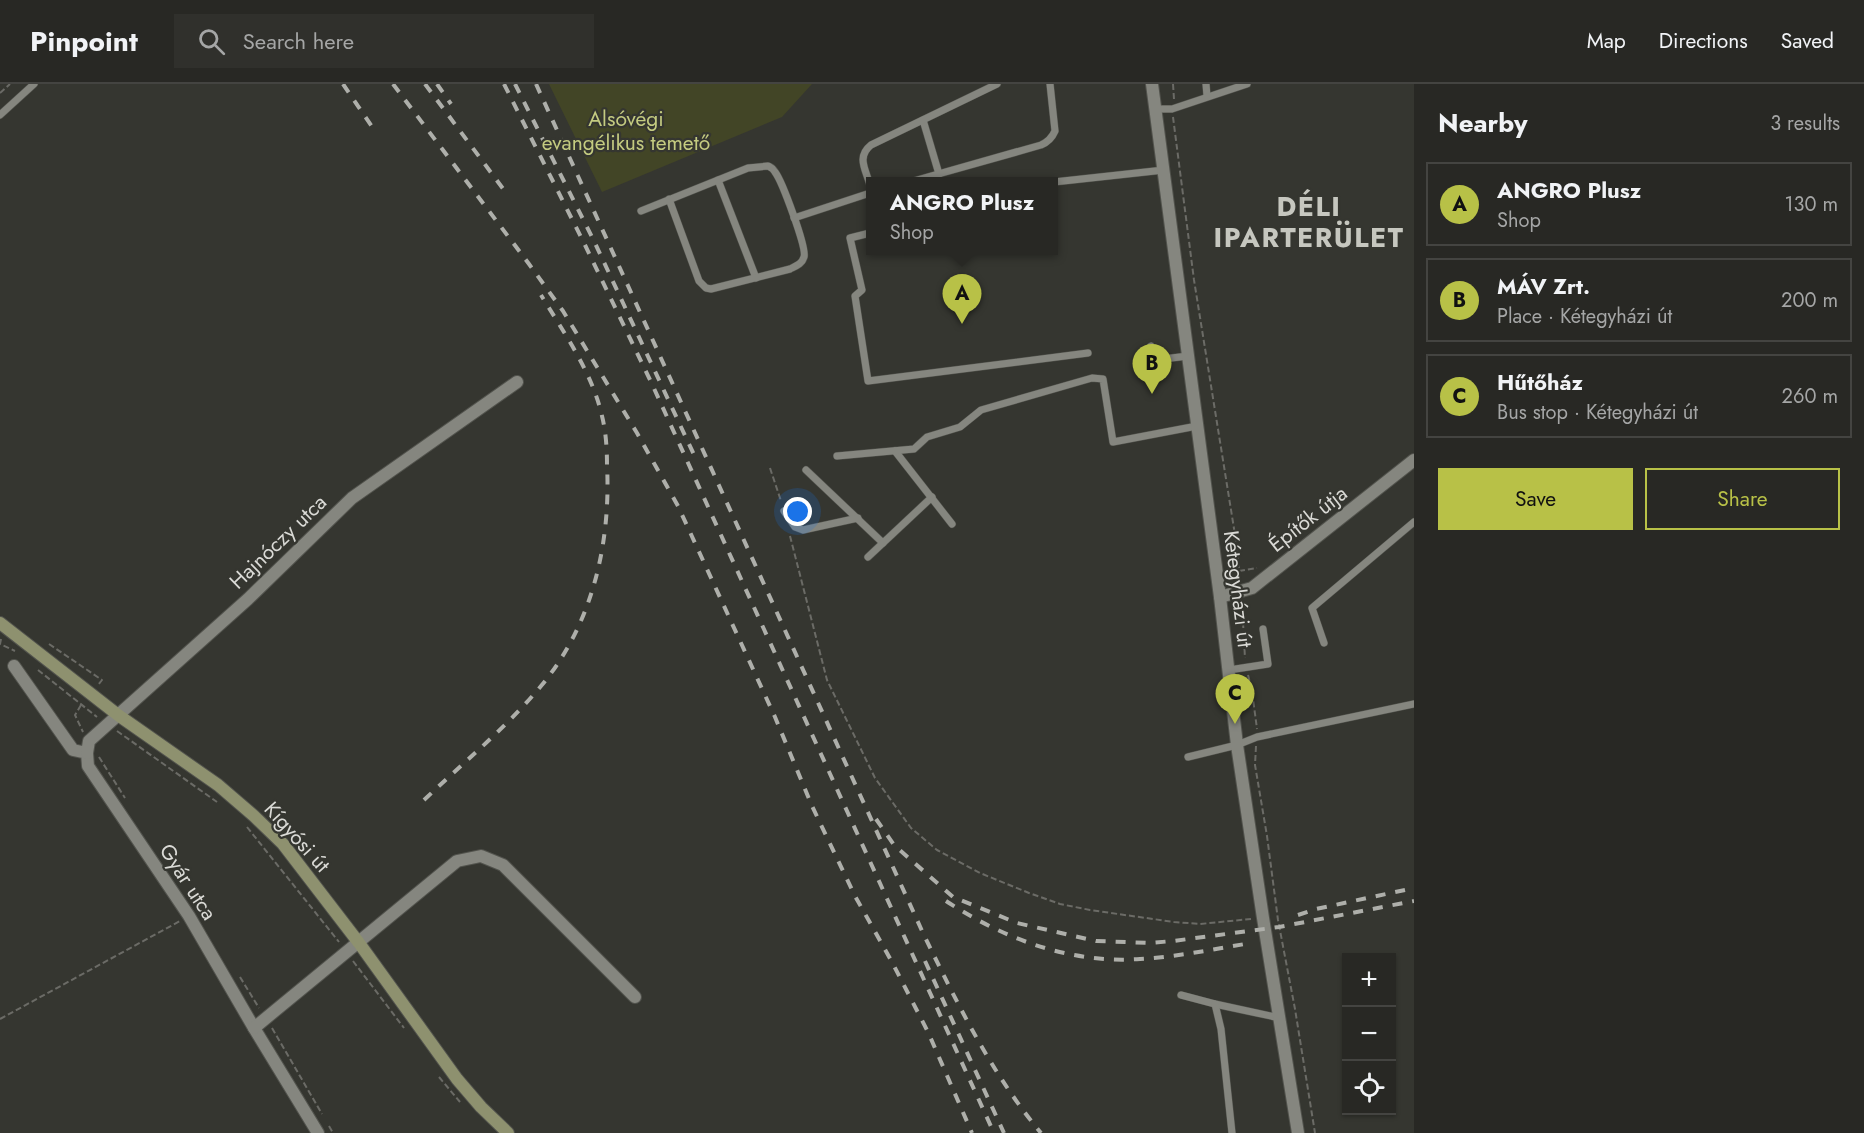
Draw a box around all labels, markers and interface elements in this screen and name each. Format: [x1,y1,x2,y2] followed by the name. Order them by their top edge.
[174,14,594,68] search box
[30,21,138,62] text: Pinpoint
[195,25,228,58] icon: search
[243,25,354,57] text: Search here
[1587,26,1626,56] text: Map
[1659,26,1748,56] text: Directions
[1781,26,1834,56] text: Saved
[542,104,710,158] park label: Alsóvégi evangélikus temető
[1438,104,1527,142] text: Nearby
[1770,109,1840,138] text: 3 results
[1497,174,1641,206] text: ANGRO Plusz
[866,177,1058,255] popup
[890,186,1034,218] text: ANGRO Plusz
[1214,187,1404,257] district label: DÉLI IPARTERÜLET
[1452,190,1467,219] text: A
[1784,190,1838,219] text: 130 m
[1497,206,1541,235] text: Shop
[890,218,934,247] text: Shop
[1497,270,1590,302] text: MÁV Zrt.
[942,274,982,324] pin: A
[1453,286,1466,315] text: B
[1781,286,1838,315] text: 200 m
[1497,302,1672,331] text: Place · Kétegyházi út
[1132,344,1172,394] pin: B
[1497,366,1583,398] text: Hűtőház
[1452,382,1467,411] text: C
[1782,382,1838,411] text: 260 m
[1497,398,1698,427] text: Bus stop · Kétegyházi út
[1438,468,1633,530] button: Save
[1645,468,1840,530] button: Share
[1262,479,1354,559] street label: Építők útja
[223,488,333,596] street label: Hajnóczy utca
[783,497,812,526] your location
[1216,529,1260,649] street label: Kétegyházi út
[1216,674,1254,724] pin: C
[257,795,337,879] street label: Kígyósi út
[152,838,224,926] street label: Gyár utca
[1342,953,1396,1115] map controls
[1342,953,1396,1007] button: +
[1342,1007,1396,1061] button: −
[1342,1061,1396,1115] button: locate

